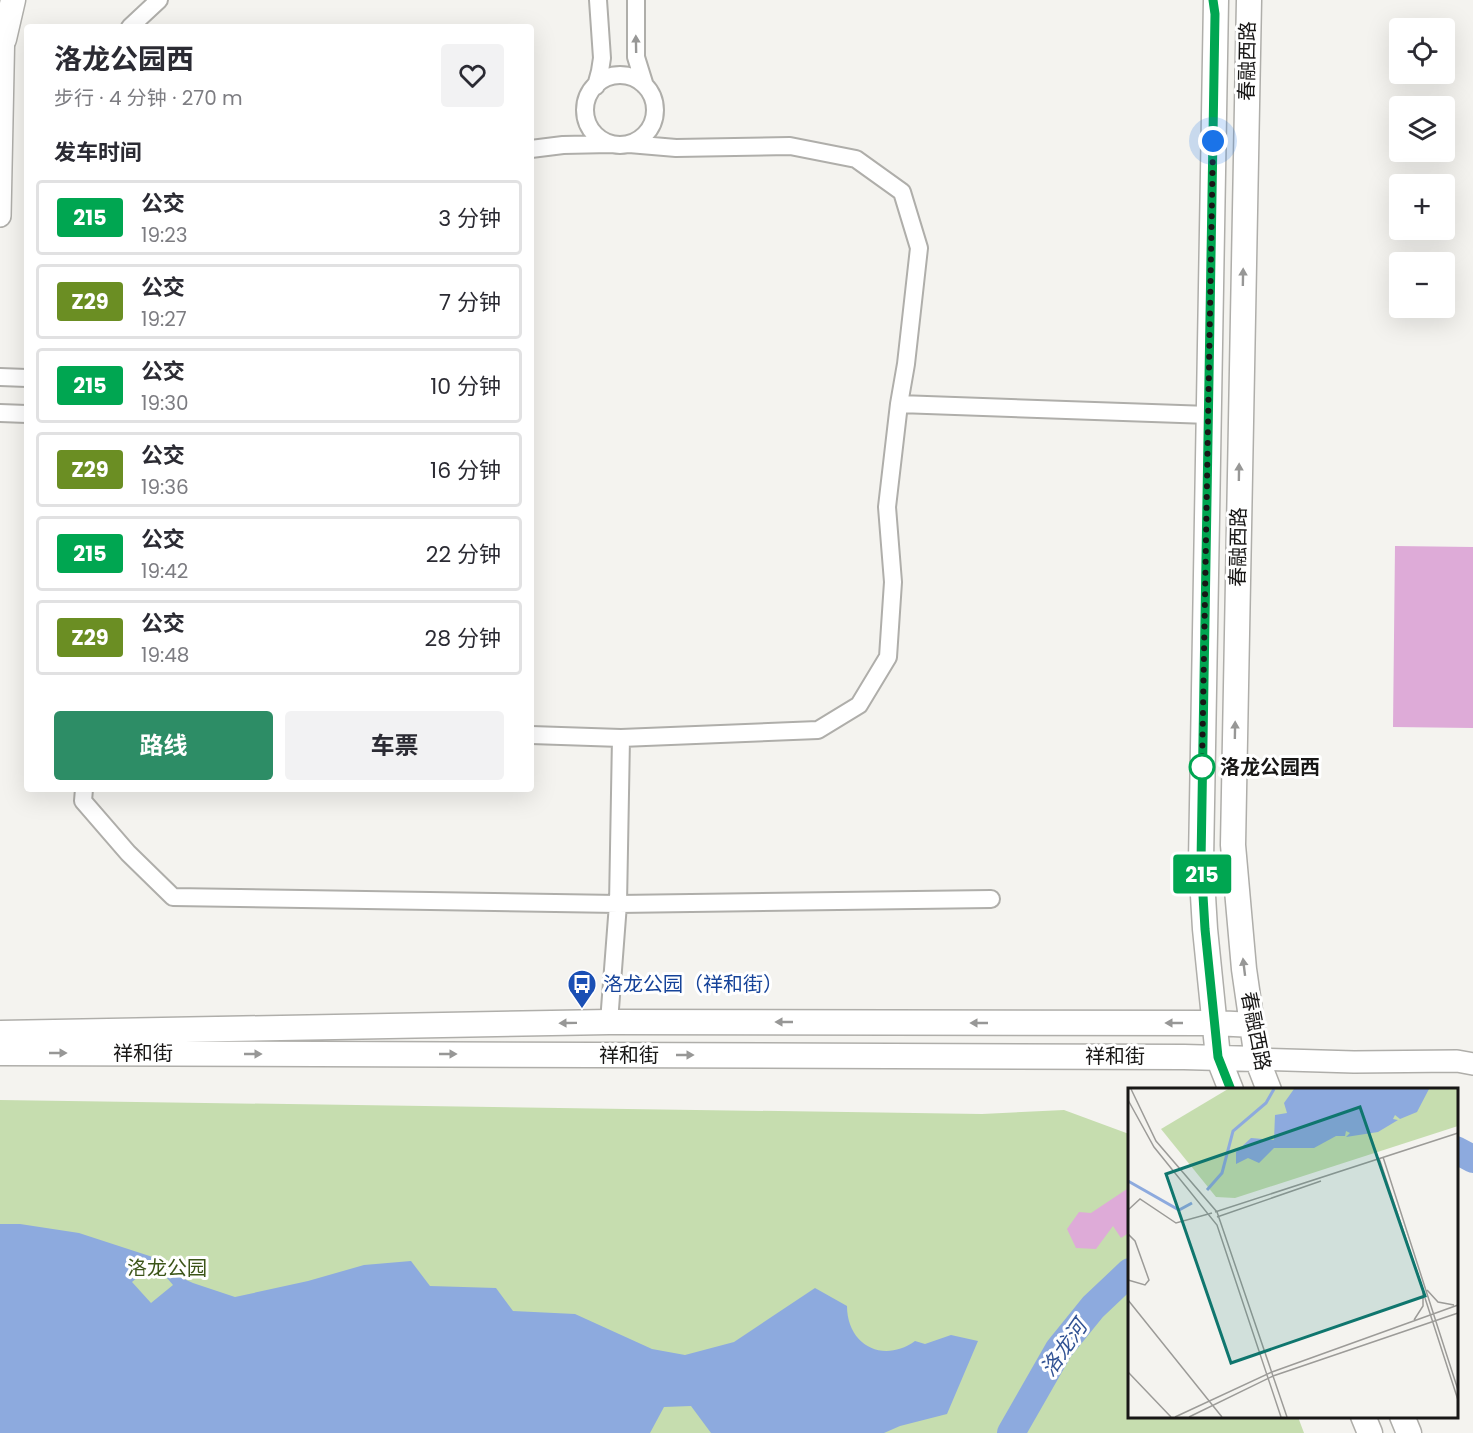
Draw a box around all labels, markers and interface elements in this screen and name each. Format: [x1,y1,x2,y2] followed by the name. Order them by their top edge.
[1389,18,1455,318] map controls
[1389,18,1455,84] button: locate
[1232,21,1262,101] street label: 春融西路
[631,34,641,53] one-way arrow
[54,40,194,79] text: 洛龙公园西
[441,44,504,107] button: heart
[54,84,243,112] text: 步行 · 4 分钟 · 270 m
[1389,96,1455,162] button: layers
[1198,126,1228,156] your location
[54,137,142,168] text: 发车时间
[1389,174,1455,240] button: +
[141,188,185,219] text: 公交
[73,203,107,232] text: 215
[438,203,501,234] text: 3 分钟
[141,221,188,249] text: 19:23
[1389,252,1455,318] button: −
[1238,268,1248,287] one-way arrow
[141,272,185,303] text: 公交
[71,287,109,316] text: Z29
[439,287,501,318] text: 7 分钟
[141,305,187,333] text: 19:27
[141,356,185,387] text: 公交
[73,371,107,400] text: 215
[430,371,501,402] text: 10 分钟
[141,389,189,417] text: 19:30
[141,440,185,471] text: 公交
[71,455,109,484] text: Z29
[430,455,501,486] text: 16 分钟
[1235,463,1244,482] one-way arrow
[141,473,189,501] text: 19:36
[1223,507,1253,587] street label: 春融西路
[141,524,185,555] text: 公交
[73,539,107,568] text: 215
[426,539,501,570] text: 22 分钟
[141,557,188,585] text: 19:42
[141,608,185,639] text: 公交
[71,623,109,652] text: Z29
[425,623,501,654] text: 28 分钟
[141,641,189,669] text: 19:48
[54,711,273,780] button: 路线
[285,711,504,780] button: 车票
[1230,721,1239,740] one-way arrow
[1220,753,1320,781] place label: 洛龙公园西
[1189,754,1215,780] marker: 洛龙公园西
[1168,854,1236,894] line badge: 215
[1185,860,1219,889] text: 215
[1240,957,1249,976] one-way arrow
[566,968,598,1010] bus stop icon: 洛龙公园（祥和街）
[603,970,783,998] place label: 洛龙公园（祥和街）
[1235,989,1277,1073] street label: 春融西路
[774,1017,793,1027] one-way arrow
[558,1018,577,1027] one-way arrow
[969,1018,988,1028] one-way arrow
[1164,1018,1183,1028] one-way arrow
[113,1039,173,1067] street label: 祥和街
[599,1041,659,1069] street label: 祥和街
[1085,1042,1145,1070] street label: 祥和街
[49,1048,68,1058] one-way arrow
[244,1049,263,1059] one-way arrow
[439,1049,458,1059] one-way arrow
[676,1050,695,1060] one-way arrow
[1128,1088,1458,1418] inset map
[127,1254,207,1282] park label: 洛龙公园
[1034,1310,1096,1382] water label: 洛龙河

